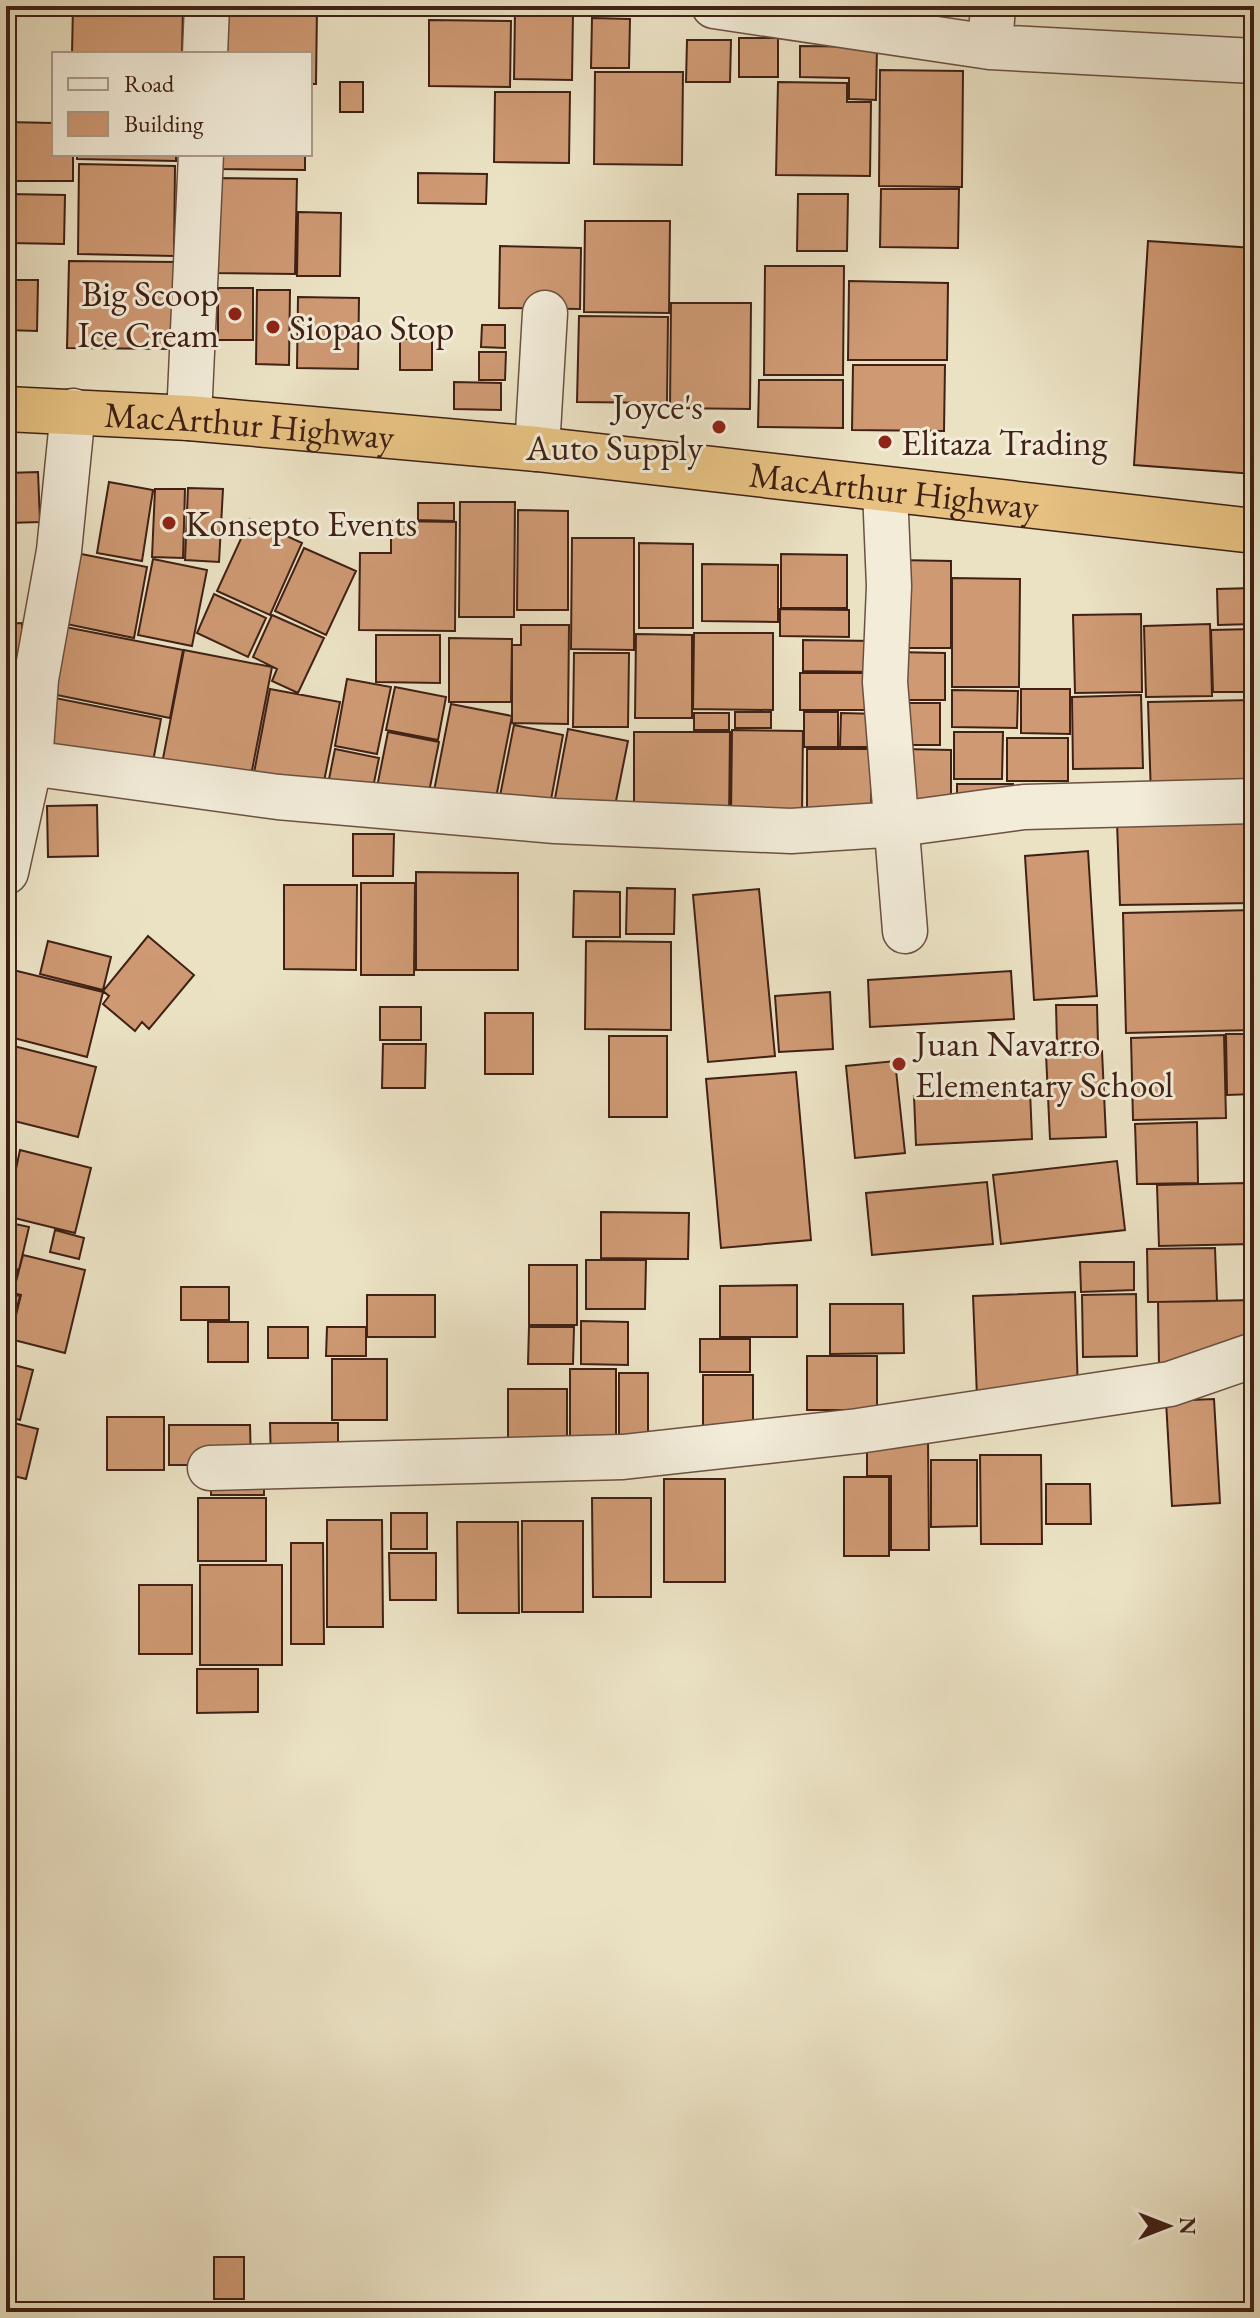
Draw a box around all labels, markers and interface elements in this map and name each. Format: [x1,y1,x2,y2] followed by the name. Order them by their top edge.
[52,52,312,156] legend
[124,68,175,99] text: Road
[124,108,204,139] text: Building
[78,270,219,358] place label: Big Scoop Ice Cream
[289,304,454,351] place label: Siopao Stop
[226,305,244,323] marker: Big Scoop Ice Cream
[264,318,282,336] marker: Siopao Stop
[525,383,703,471] place label: Joyce's Auto Supply
[103,391,397,460] street label: MacArthur Highway
[710,418,728,436] marker: Joyce's Auto Supply
[901,419,1108,466] place label: Elitaza Trading
[876,433,894,451] marker: Elitaza Trading
[747,450,1041,530] street label: MacArthur Highway
[185,500,417,547] place label: Konsepto Events
[160,514,178,532] marker: Konsepto Events
[912,1020,1173,1108] place label: Juan Navarro Elementary School
[890,1055,908,1073] marker: Juan Navarro Elementary School
[1128,2186,1208,2266] north arrow
[1173,2217,1202,2235] text: N

